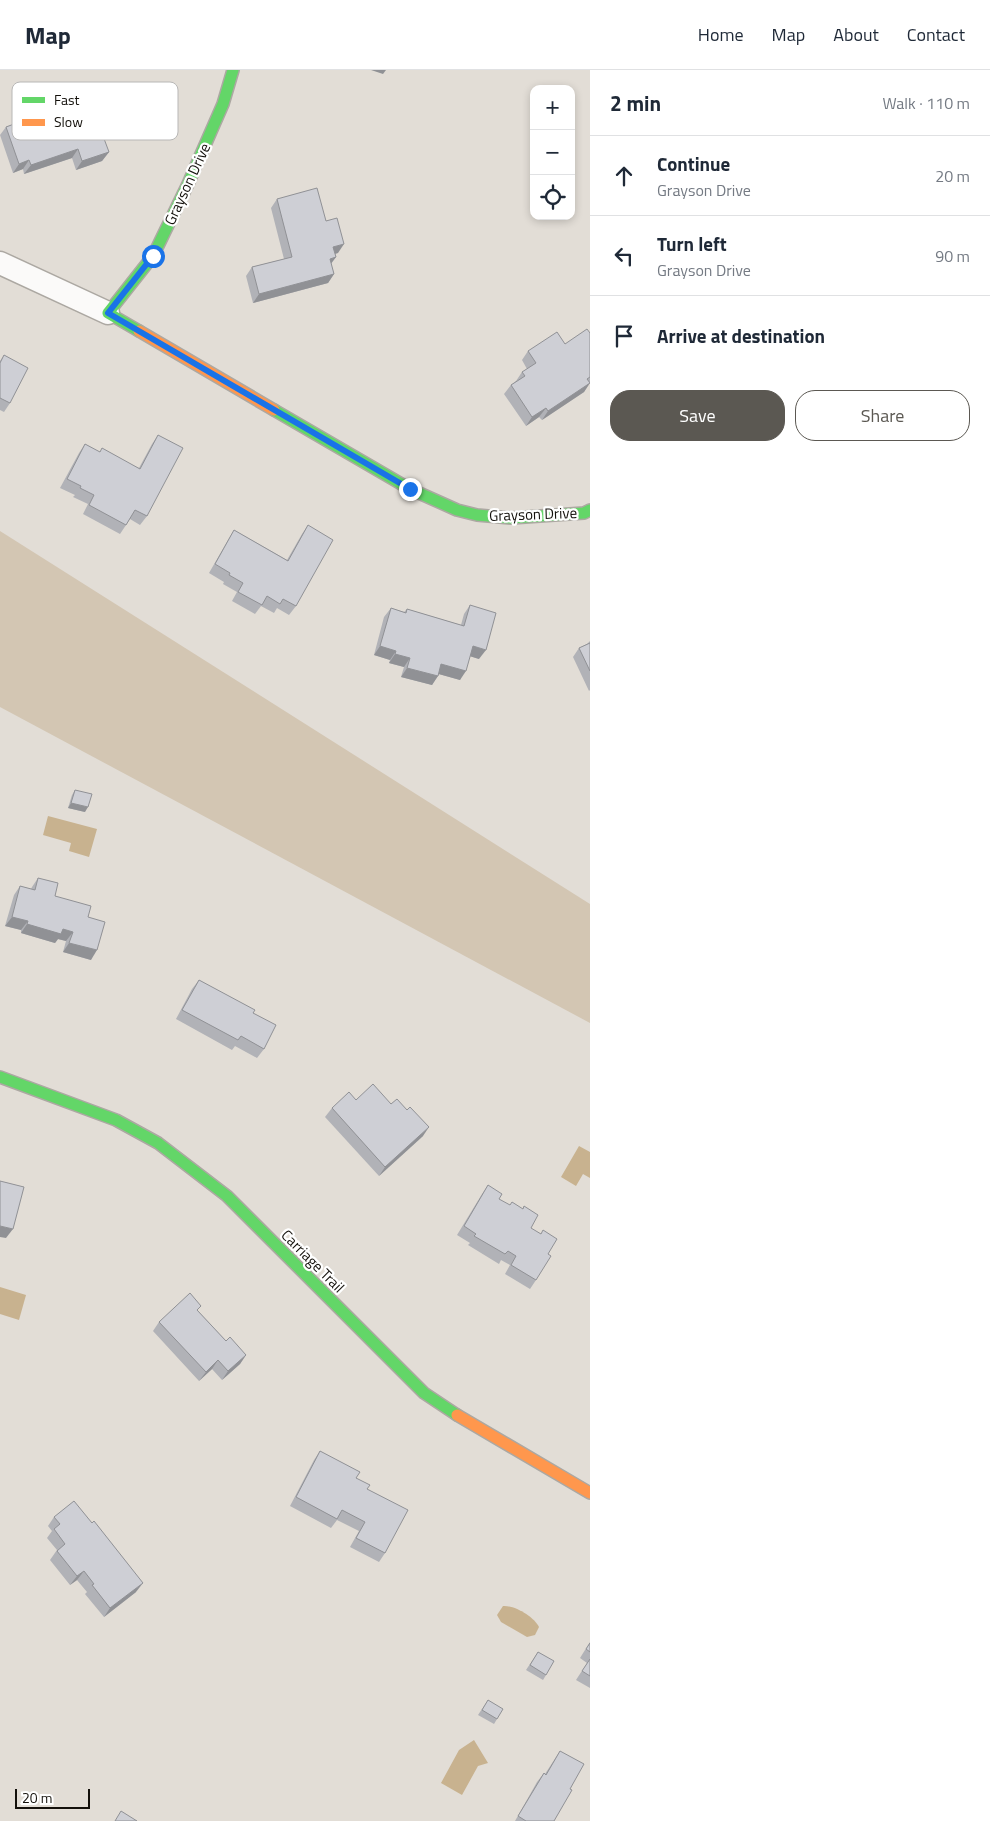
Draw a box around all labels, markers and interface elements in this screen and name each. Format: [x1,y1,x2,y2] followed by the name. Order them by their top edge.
[25,17,71,53] text: Map
[698,21,744,48] text: Home
[772,21,805,48] text: Map
[833,21,879,48] text: About
[907,21,965,48] text: Contact
[12,82,178,140] legend
[530,85,575,220] map controls
[530,85,575,130] button: +
[610,87,661,119] text: 2 min
[54,89,79,110] text: Fast
[882,91,970,115] text: Walk · 110 m
[54,111,83,132] text: Slow
[530,130,575,175] button: −
[158,139,216,229] street label: Grayson Drive
[657,149,730,178] text: Continue
[610,162,638,190] icon: ahead
[935,164,970,188] text: 20 m
[530,175,575,220] button: locate
[657,178,751,202] text: Grayson Drive
[657,229,727,258] text: Turn left
[610,242,638,270] icon: left
[935,244,970,268] text: 90 m
[142,245,165,268] route start
[657,258,751,282] text: Grayson Drive
[657,321,825,350] text: Arrive at destination
[610,322,638,350] icon: arrive
[610,390,785,441] button: Save
[795,390,970,441] button: Share
[399,478,422,501] route end
[489,501,577,527] street label: Grayson Drive
[276,1224,350,1298] street label: Carriage Trail
[15,1786,90,1809] scale bar
[22,1787,52,1808] text: 20 m

